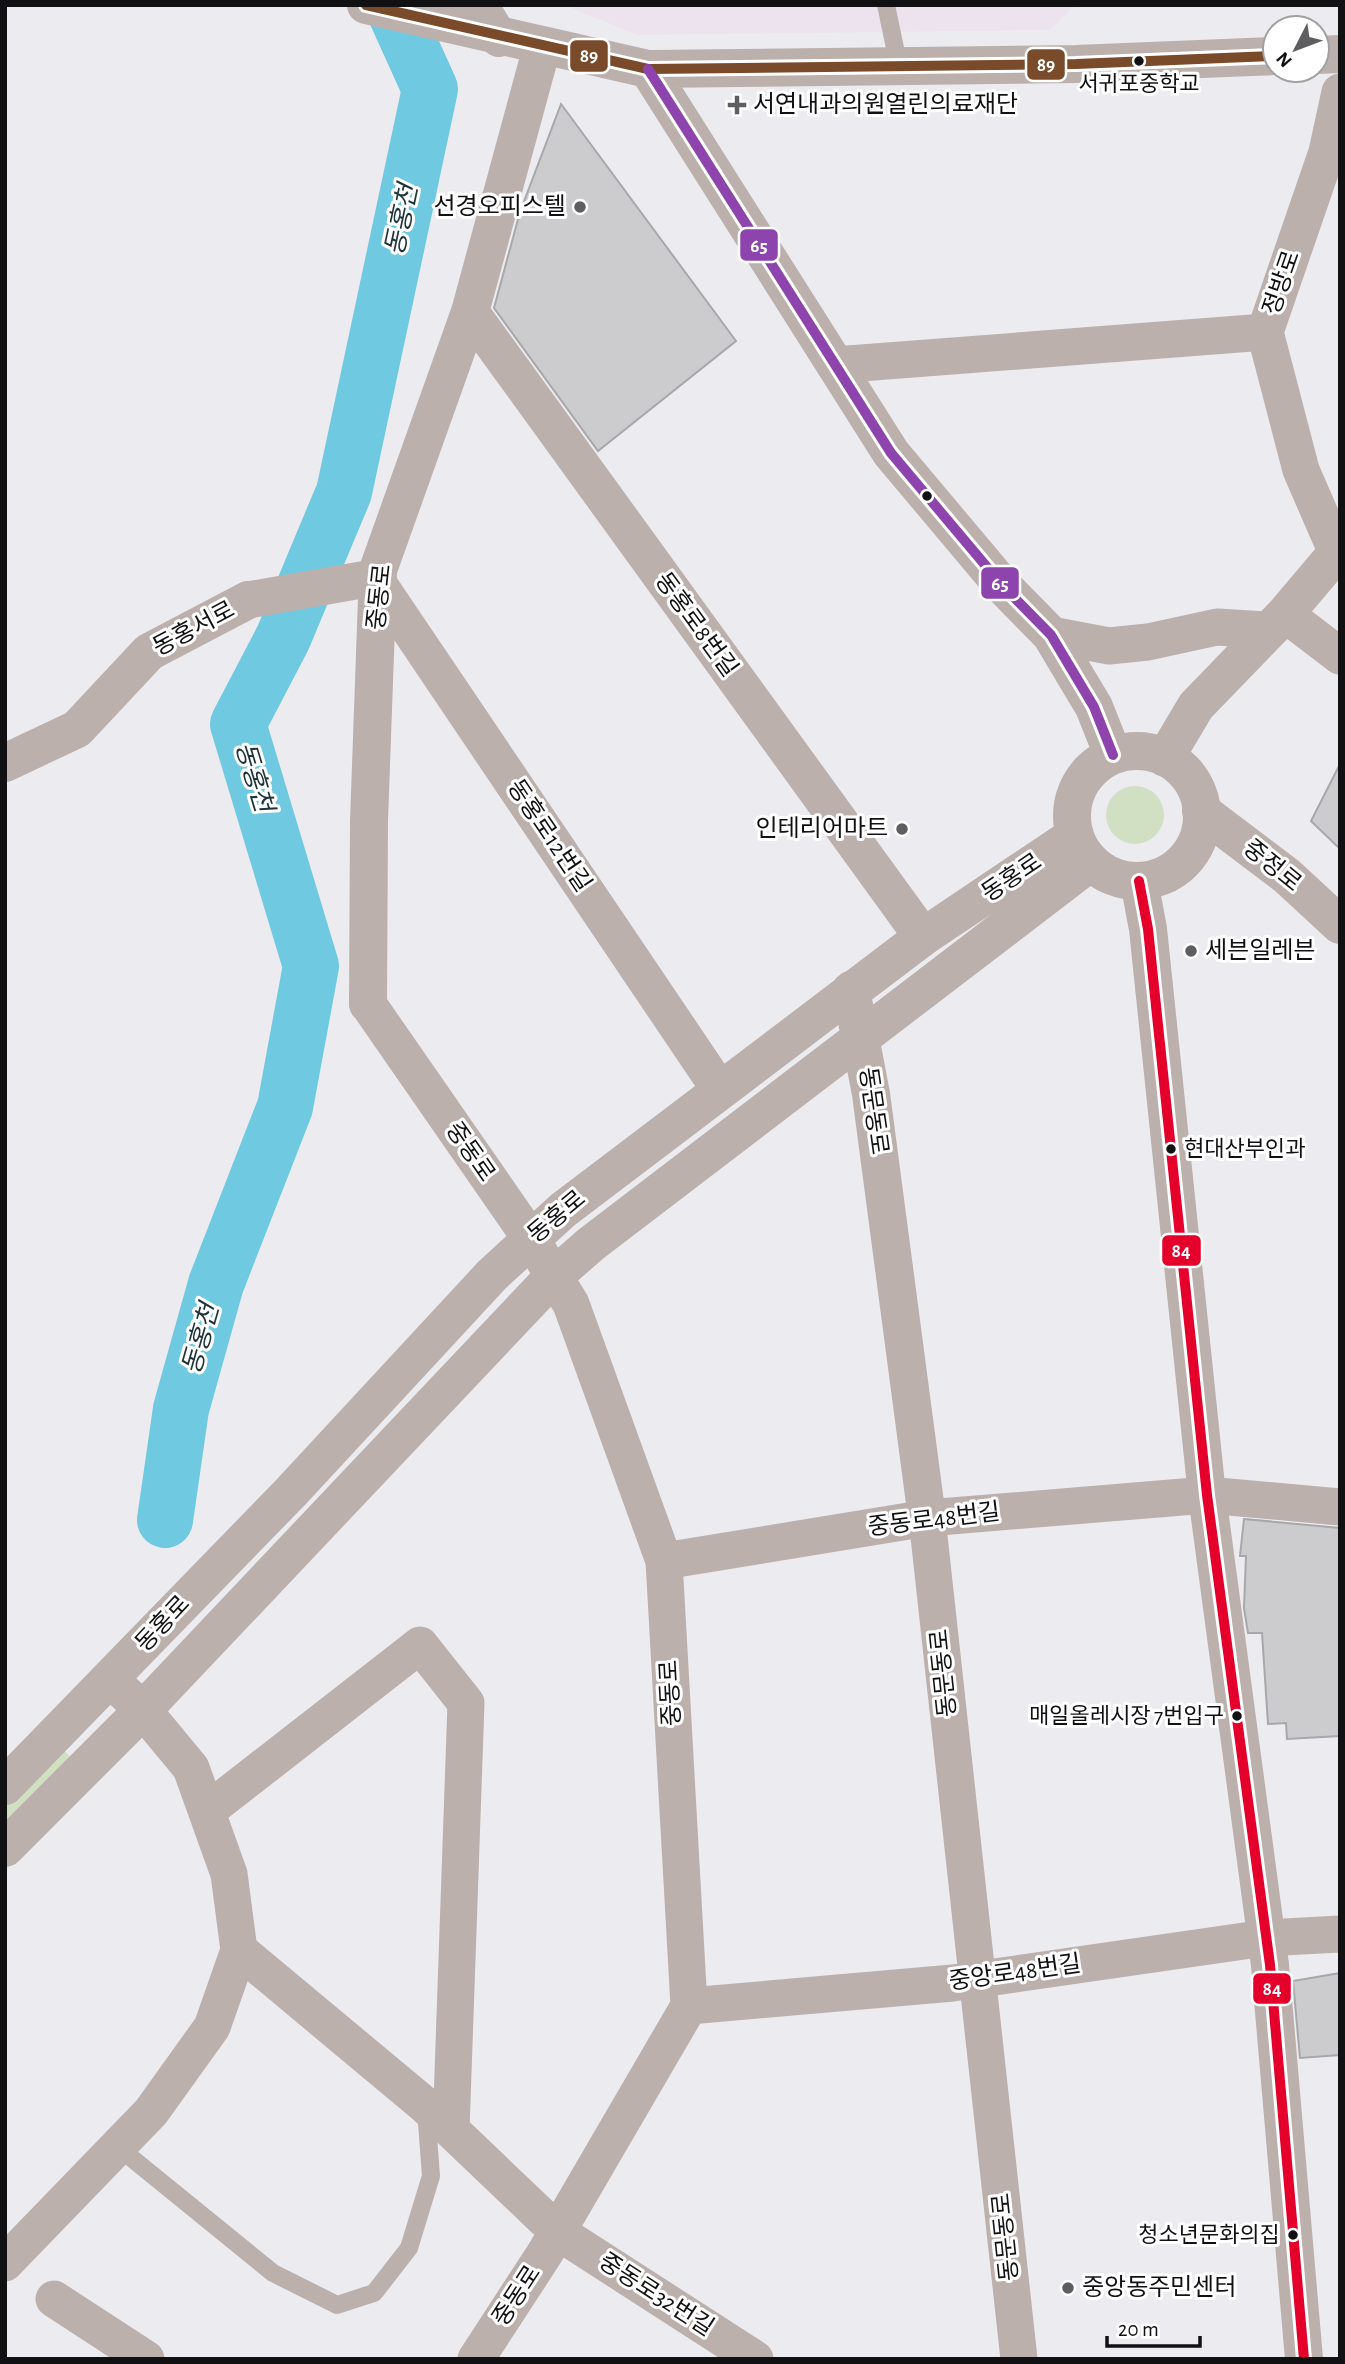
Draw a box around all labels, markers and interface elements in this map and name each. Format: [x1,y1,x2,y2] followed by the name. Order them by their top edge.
[1261,14,1331,84] north arrow
[569,39,609,73] line badge: 89
[580,47,598,66] text: 89
[1026,48,1066,81] line badge: 89
[1273,48,1296,71] text: N
[1132,54,1146,68] marker: 서귀포중학교
[1037,56,1055,75] text: 89
[1078,72,1200,95] place label: 서귀포중학교
[753,91,1018,117] place label: 서연내과의원열린의료재단
[727,95,747,115] marker: 서연내과의원열린의료재단
[381,179,423,258] water label: 동홍천
[434,194,566,219] place label: 선경오피스텔
[572,199,588,215] marker: 선경오피스텔
[739,228,779,262] line badge: 65
[750,237,768,256] text: 65
[1258,247,1304,318] street label: 정방로
[920,489,934,503] unlabelled marker
[365,563,395,631] street label: 중동로
[980,566,1020,600] line badge: 65
[651,568,743,681] street label: 동홍로8번길
[991,575,1009,594] text: 65
[148,596,239,660] street label: 동홍서로
[231,739,279,818] water label: 동홍천
[503,774,597,896] street label: 동홍로12번길
[756,816,888,841] place label: 인테리어마트
[894,821,910,837] marker: 인테리어마트
[1239,835,1306,896] street label: 중정로
[977,848,1046,906] street label: 동홍로
[1205,938,1315,963] place label: 세븐일레븐
[1183,943,1199,959] marker: 세븐일레븐
[855,1066,891,1156] street label: 동문동로
[441,1118,499,1186] street label: 중동로
[1184,1137,1305,1160] place label: 현대산부인과
[1164,1142,1178,1156] marker: 현대산부인과
[523,1185,590,1247] street label: 동홍로
[1161,1234,1202,1267] line badge: 84
[1172,1242,1191,1261] text: 84
[178,1298,224,1377] water label: 동홍천
[866,1499,1002,1540] street label: 중동로48번길
[130,1590,194,1656] street label: 동홍로
[927,1628,961,1718] street label: 동문동로
[657,1659,685,1727] street label: 중동로
[1029,1704,1224,1727] place label: 매일올레시장 7번입구
[1230,1709,1244,1723] marker: 매일올레시장 7번입구
[947,1950,1083,1994] street label: 중앙로48번길
[1252,1972,1292,2005] line badge: 84
[1263,1980,1282,1999] text: 84
[989,2192,1023,2282] street label: 동문동로
[1138,2223,1280,2246] place label: 청소년문화의집
[1286,2228,1300,2242] marker: 청소년문화의집
[594,2248,718,2341] street label: 중동로32번길
[489,2262,545,2330] street label: 중동로
[1082,2274,1237,2300] place label: 중앙동주민센터
[1060,2280,1076,2296] marker: 중앙동주민센터
[1107,2304,1200,2348] scale bar
[1118,2319,1159,2340] text: 20 m

